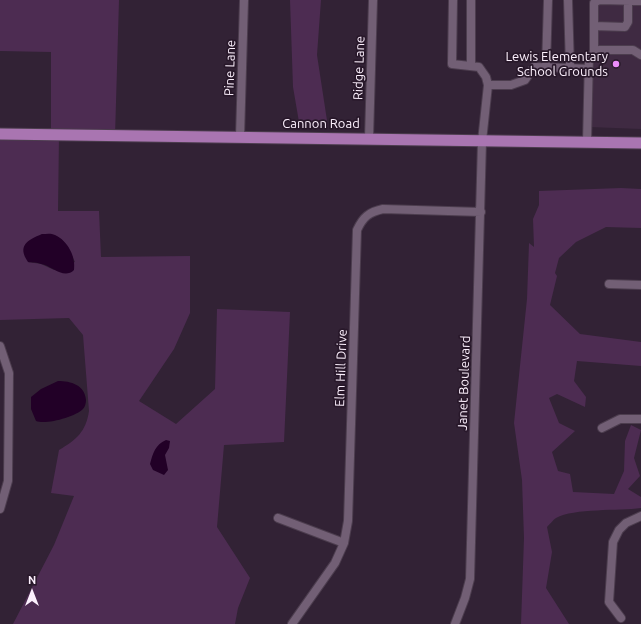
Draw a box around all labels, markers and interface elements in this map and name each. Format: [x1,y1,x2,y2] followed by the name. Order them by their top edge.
[350,36,368,100] street label: Ridge Lane
[221,40,239,96] street label: Pine Lane
[505,49,608,80] place label: Lewis Elementary School Grounds
[611,59,621,69] marker: Lewis Elementary School Grounds
[282,116,360,132] street label: Cannon Road
[332,329,350,407] street label: Elm Hill Drive
[455,335,473,431] street label: Janet Boulevard
[12,572,52,612] north arrow
[28,574,36,586] text: N

